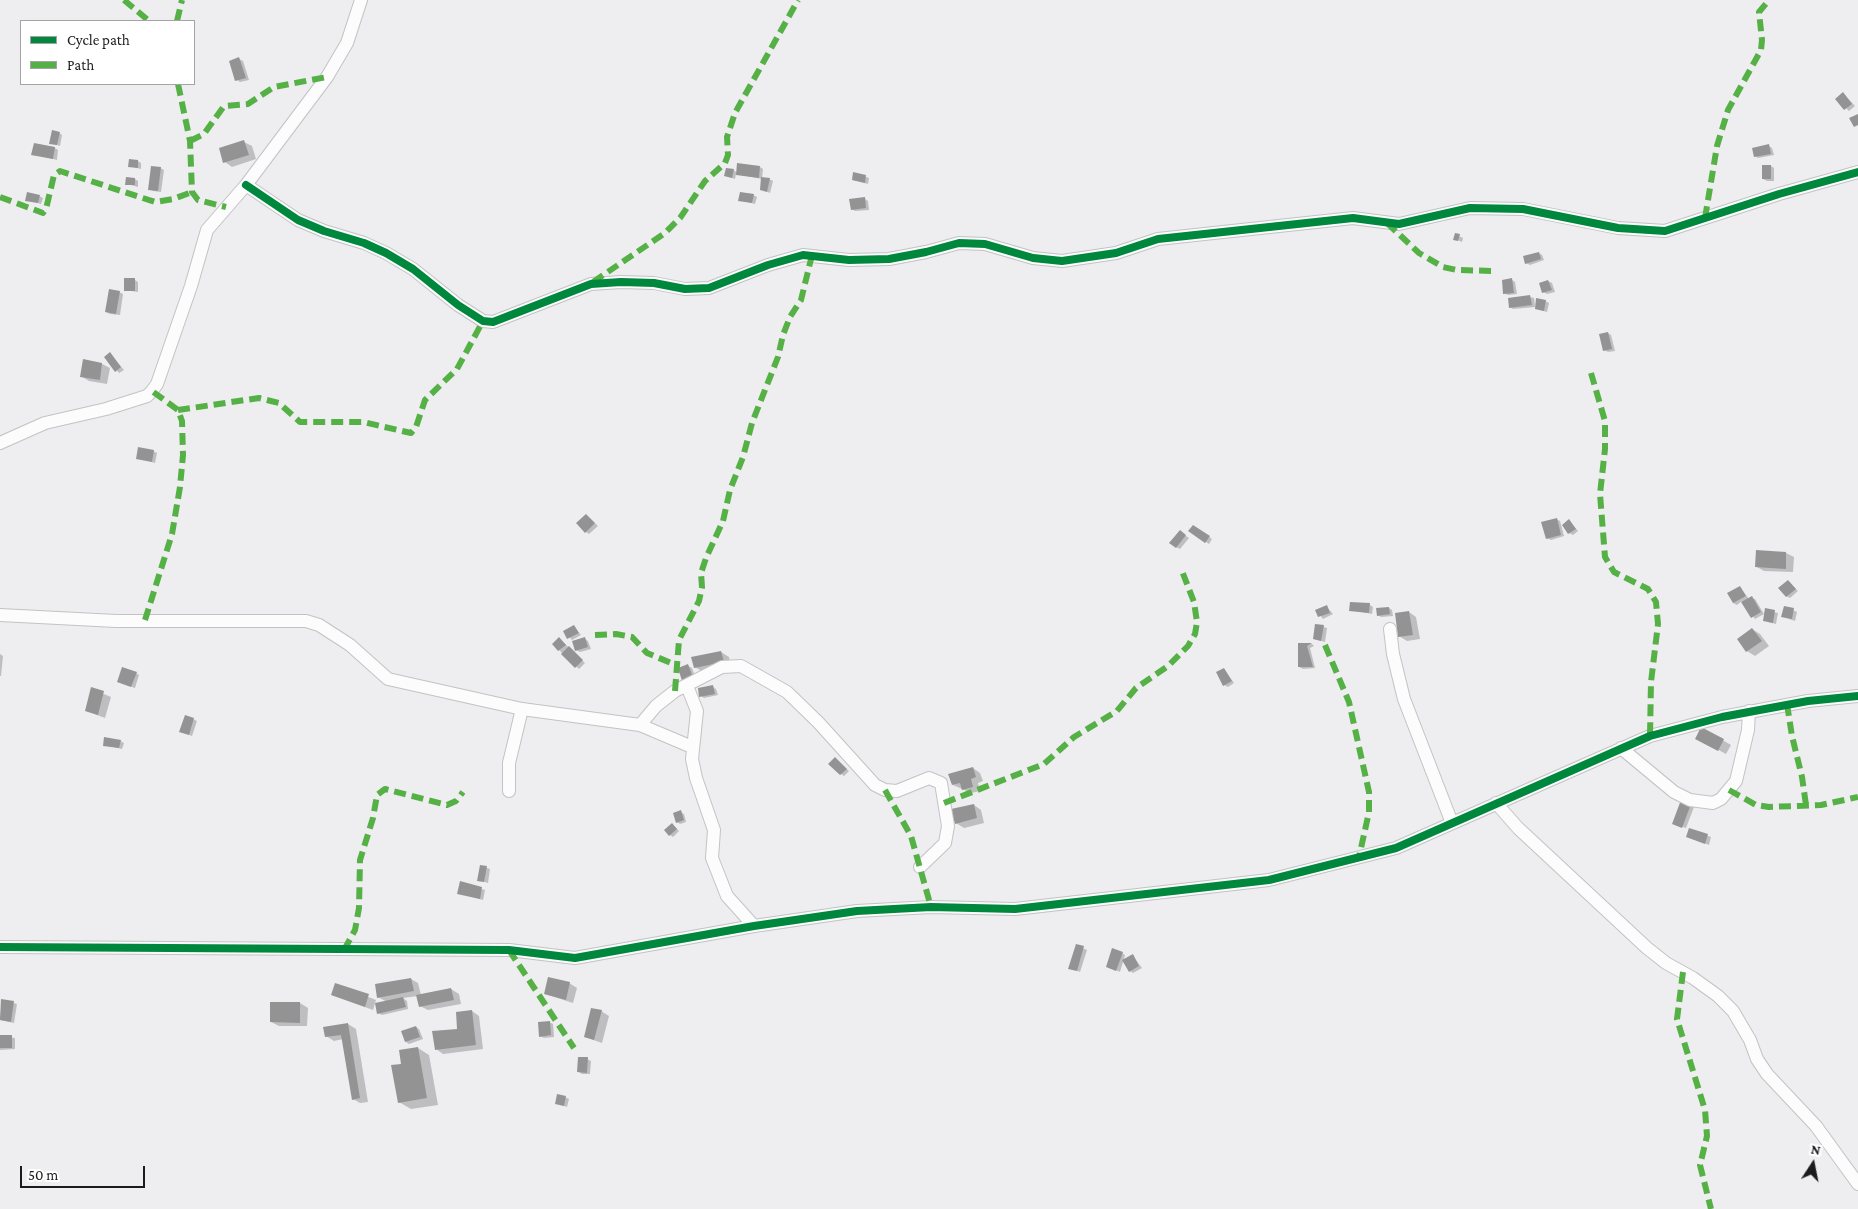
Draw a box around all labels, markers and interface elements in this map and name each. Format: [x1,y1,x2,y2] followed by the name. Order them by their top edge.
[20,20,195,85] legend
[67,32,130,48] text: Cycle path
[67,57,94,73] text: Path
[1788,1139,1838,1189] north arrow
[1810,1141,1822,1158] text: N
[22,1156,148,1188] scale bar
[28,1167,58,1183] text: 50 m

